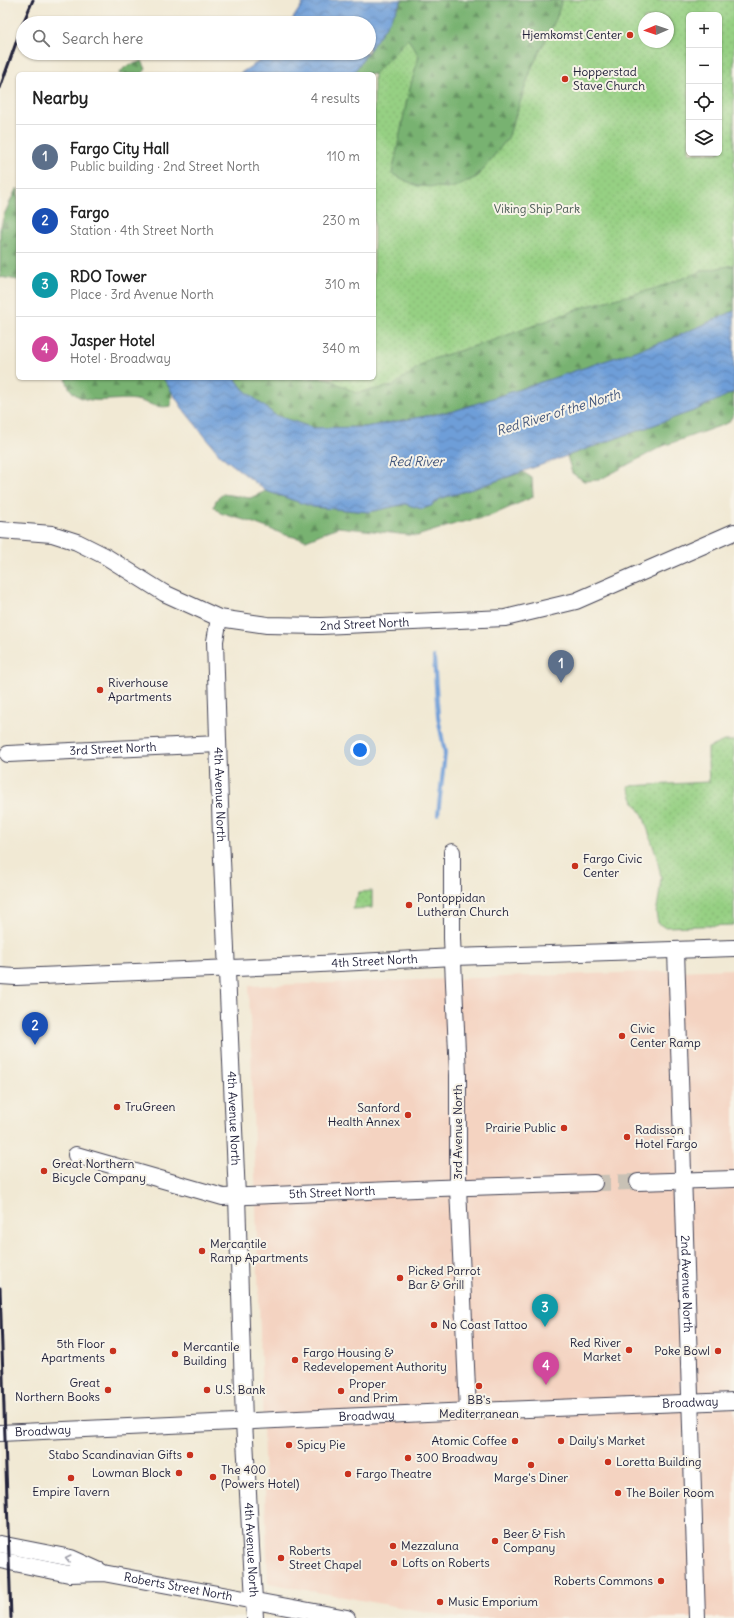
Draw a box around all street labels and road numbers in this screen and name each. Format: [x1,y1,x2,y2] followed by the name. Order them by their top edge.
[320,614,410,633] street label: 2nd Street North
[69,739,157,758] street label: 3rd Street North
[211,747,229,842] street label: 4th Avenue North
[331,951,418,970] street label: 4th Street North
[224,1071,244,1166] street label: 4th Avenue North
[450,1084,465,1180] street label: 3rd Avenue North
[288,1183,376,1201] street label: 5th Street North
[678,1235,696,1333] street label: 2nd Avenue North
[662,1394,719,1411] street label: Broadway
[338,1407,395,1424] street label: Broadway
[14,1422,71,1439] street label: Broadway
[242,1502,262,1598] street label: 4th Avenue North
[123,1569,234,1604] street label: Roberts Street North

